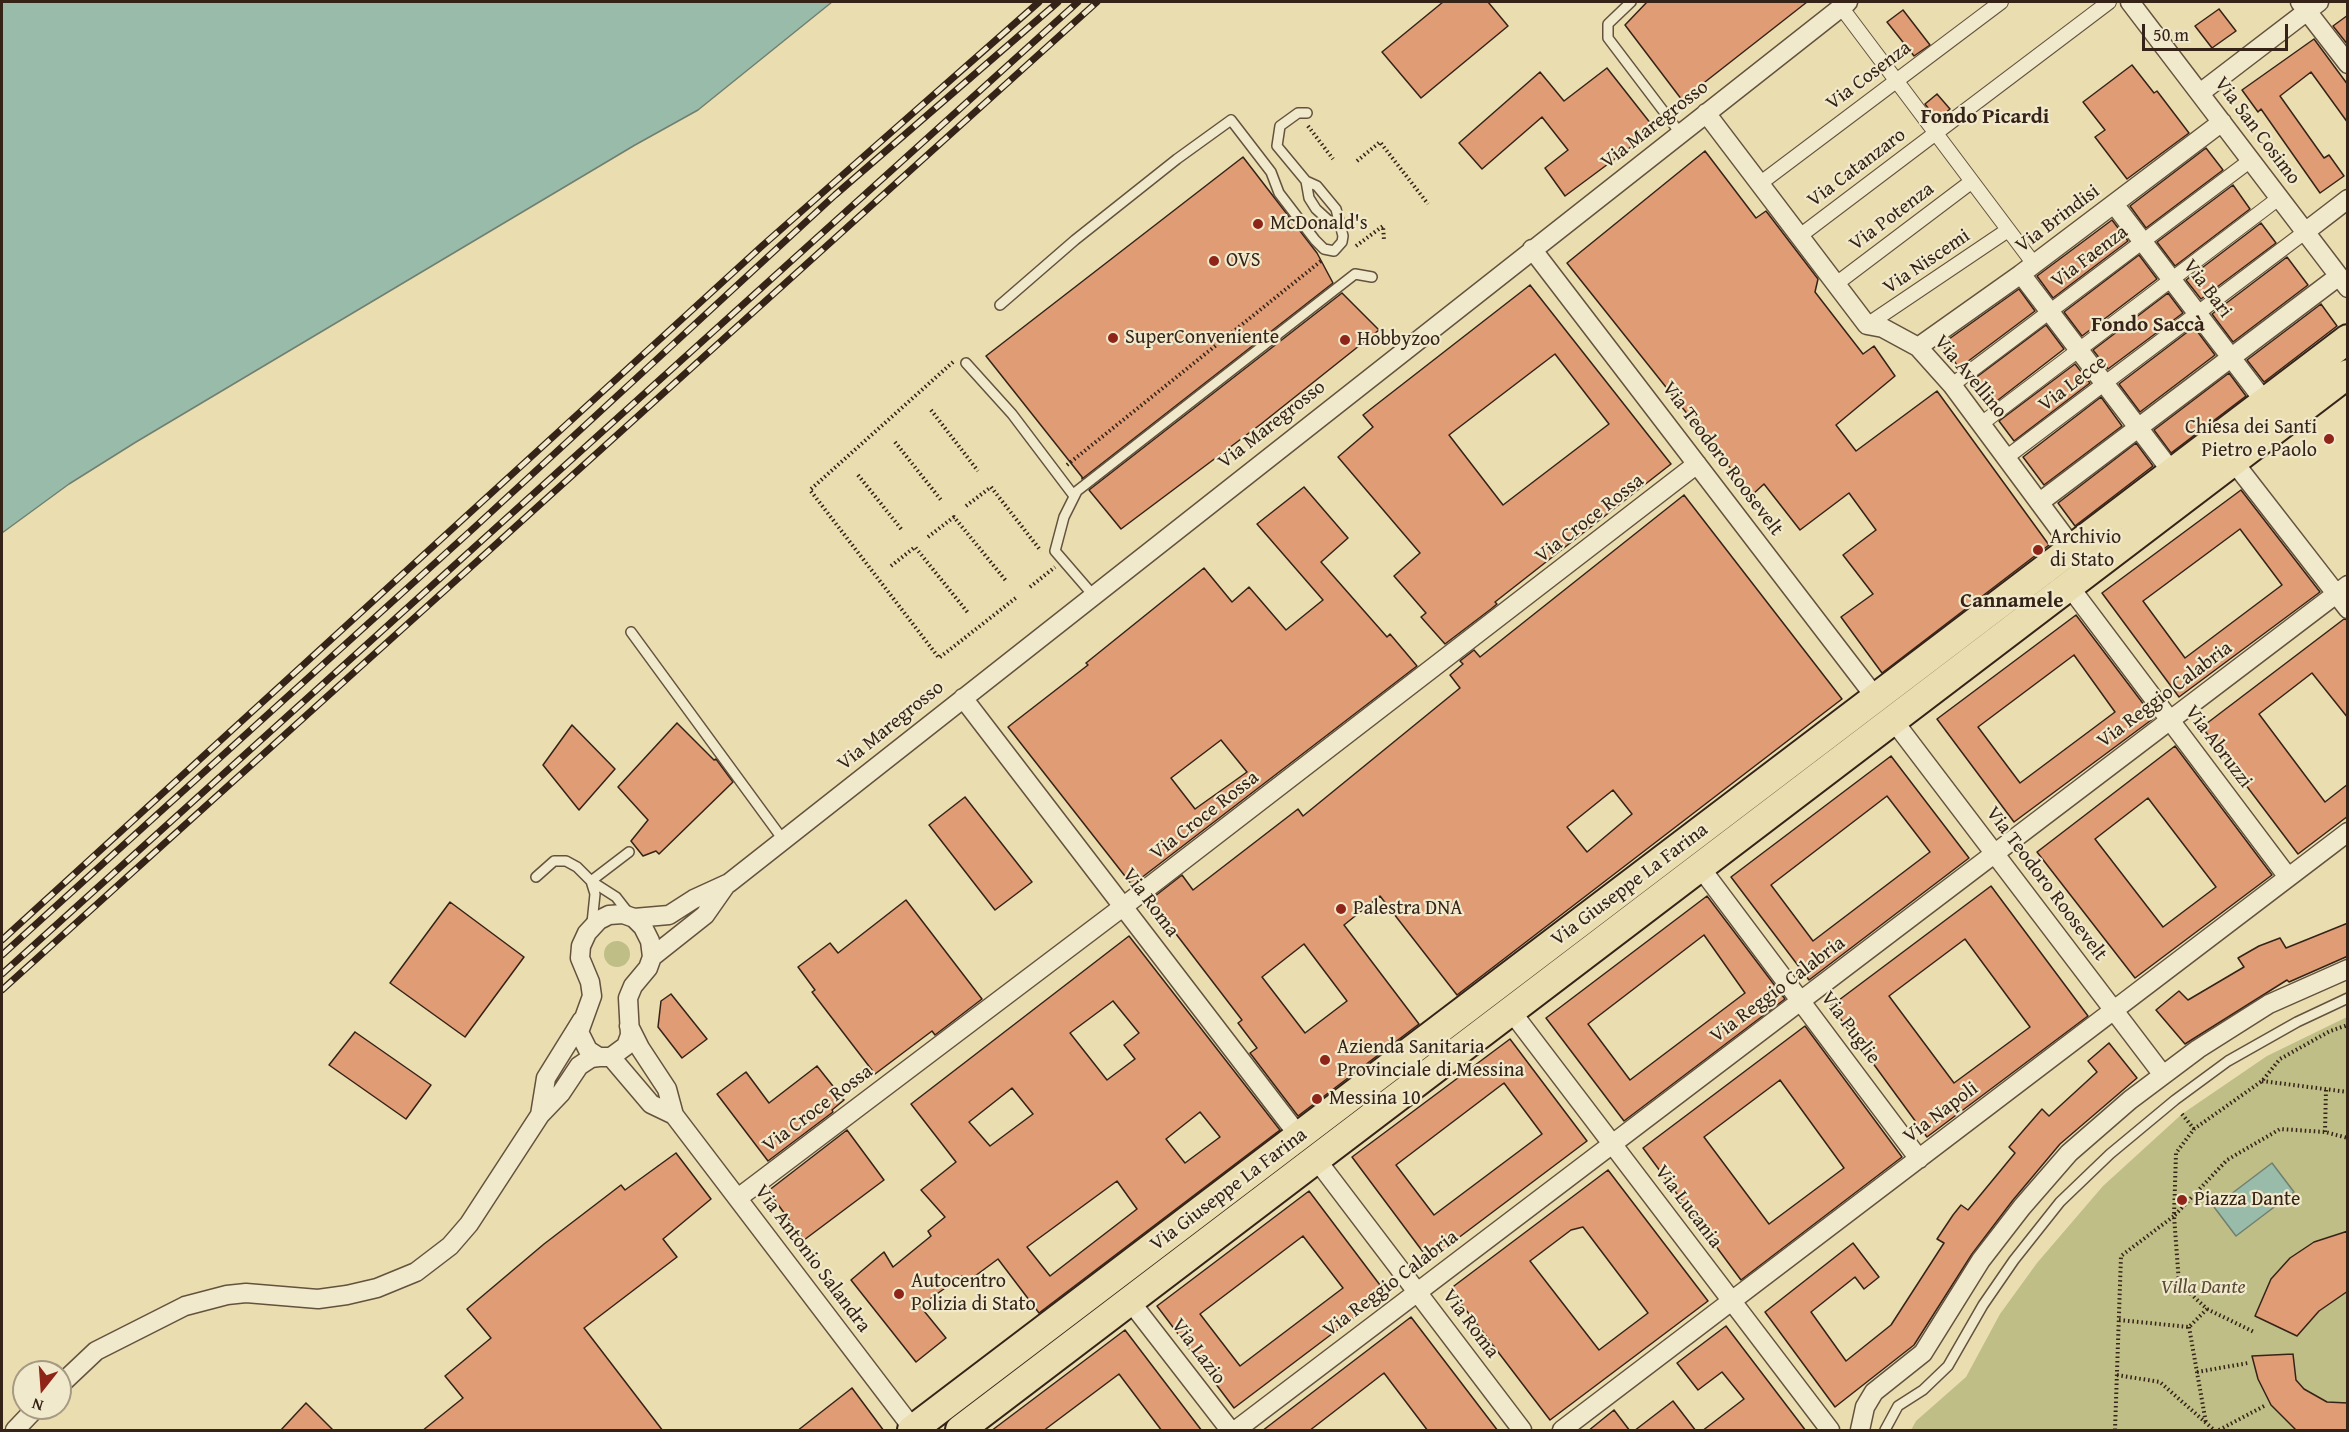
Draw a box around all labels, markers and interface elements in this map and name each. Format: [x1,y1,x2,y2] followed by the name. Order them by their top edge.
[2145,12,2290,50] scale bar
[2153,21,2189,48] text: 50 m
[1822,36,1916,116] street label: Via Cosenza
[2209,72,2305,190] street label: Via San Cosimo
[1596,76,1714,174] street label: Via Maregrosso
[1921,105,2049,131] district label: Fondo Picardi
[1803,123,1911,213] street label: Via Catanzaro
[1845,178,1939,256] street label: Via Potenza
[2011,180,2105,258] street label: Via Brindisi
[1270,212,1368,236] place label: McDonald's
[1251,217,1265,231] marker: McDonald's
[2047,220,2133,294] street label: Via Faenza
[1879,224,1975,300] street label: Via Niscemi
[1226,249,1260,273] place label: OVS
[1207,254,1221,268] marker: OVS
[2177,255,2237,323] street label: Via Bari
[2091,313,2205,339] district label: Fondo Saccà
[1125,326,1279,350] place label: SuperConveniente
[1357,328,1440,352] place label: Hobbyzoo
[1106,331,1120,345] marker: SuperConveniente
[1928,331,2012,423] street label: Via Avellino
[1338,333,1352,347] marker: Hobbyzoo
[2034,351,2112,417] street label: Via Lecce
[1213,376,1331,474] street label: Via Maregrosso
[1656,377,1788,541] street label: Via Teodoro Roosevelt
[2185,416,2317,463] place label: Chiesa dei Santi Pietro e Paolo
[2322,432,2336,446] marker: Chiesa dei Santi Pietro e Paolo
[1531,469,1649,569] street label: Via Croce Rossa
[2050,526,2121,573] place label: Archivio di Stato
[2031,543,2045,557] marker: Archivio di Stato
[1960,589,2064,615] district label: Cannamele
[2093,636,2237,754] street label: Via Reggio Calabria
[833,676,949,776] street label: Via Maregrosso
[2179,701,2257,793] street label: Via Abruzzi
[1146,766,1264,866] street label: Via Croce Rossa
[1980,802,2112,966] street label: Via Teodoro Roosevelt
[1547,818,1713,952] street label: Via Giuseppe La Farina
[1116,864,1184,942] street label: Via Roma
[1353,897,1462,921] place label: Palestra DNA
[1334,902,1348,916] marker: Palestra DNA
[1706,931,1850,1049] street label: Via Reggio Calabria
[1815,987,1885,1069] street label: Via Puglie
[1337,1036,1524,1083] place label: Azienda Sanitaria Provinciale di Messina
[1318,1053,1332,1067] marker: Azienda Sanitaria Provinciale di Messina
[758,1060,878,1158] street label: Via Croce Rossa
[1899,1077,1983,1149] street label: Via Napoli
[1329,1087,1421,1111] place label: Messina 10
[1310,1092,1324,1106] marker: Messina 10
[1146,1123,1312,1257] street label: Via Giuseppe La Farina
[1649,1161,1727,1253] street label: Via Lucania
[749,1181,875,1337] street label: Via Antonio Salandra
[2194,1188,2300,1212] place label: Piazza Dante
[2175,1193,2189,1207] marker: Piazza Dante
[1319,1225,1463,1343] street label: Via Reggio Calabria
[911,1270,1036,1317] place label: Autocentro Polizia di Stato
[2160,1276,2246,1300] park label: Villa Dante
[1436,1285,1504,1363] street label: Via Roma
[892,1287,906,1301] marker: Autocentro Polizia di Stato
[1165,1314,1231,1390] street label: Via Lazio
[12,1360,72,1420] north arrow
[29,1392,46,1418] text: N

